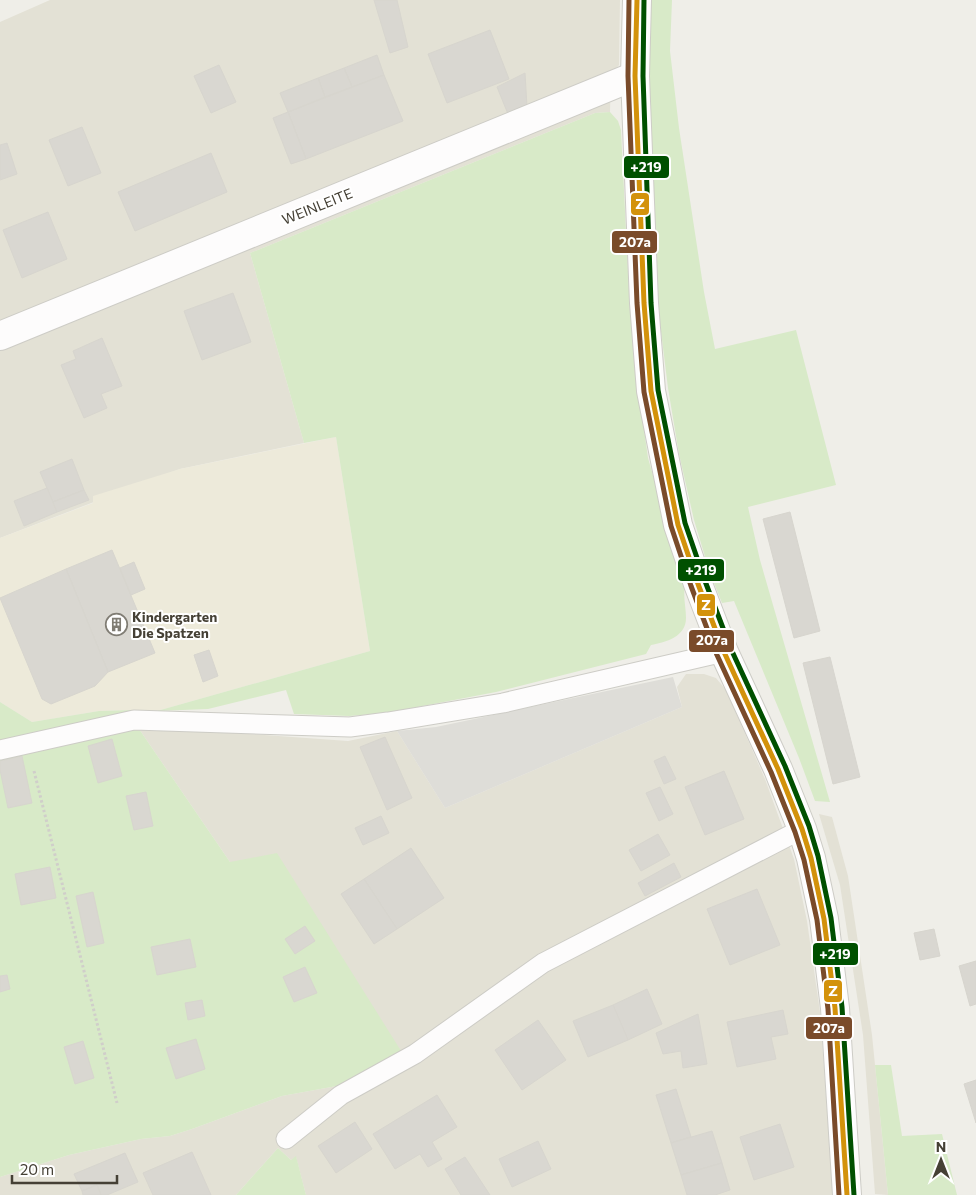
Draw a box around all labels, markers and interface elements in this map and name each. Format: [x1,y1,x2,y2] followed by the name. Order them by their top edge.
[623,155,670,179] line badge: +219
[630,158,662,175] text: +219
[279,184,355,228] street label: WEINLEITE
[630,192,650,216] line badge: Z
[635,195,645,212] text: Z
[611,230,658,254] line badge: 207a
[619,233,651,250] text: 207a
[677,558,725,582] line badge: +219
[685,561,717,578] text: +219
[696,593,716,617] line badge: Z
[701,596,711,613] text: Z
[132,608,217,641] place label: Kindergarten Die Spatzen
[104,612,128,636] building icon: Kindergarten Die Spatzen
[688,629,735,653] line badge: 207a
[696,631,728,648] text: 207a
[812,942,859,966] line badge: +219
[819,945,851,962] text: +219
[823,979,843,1003] line badge: Z
[828,982,838,999] text: Z
[805,1016,853,1040] line badge: 207a
[813,1019,845,1036] text: 207a
[916,1135,966,1185] north arrow
[936,1138,946,1155] text: N
[12,1152,118,1184] scale bar
[20,1160,54,1178] text: 20 m

